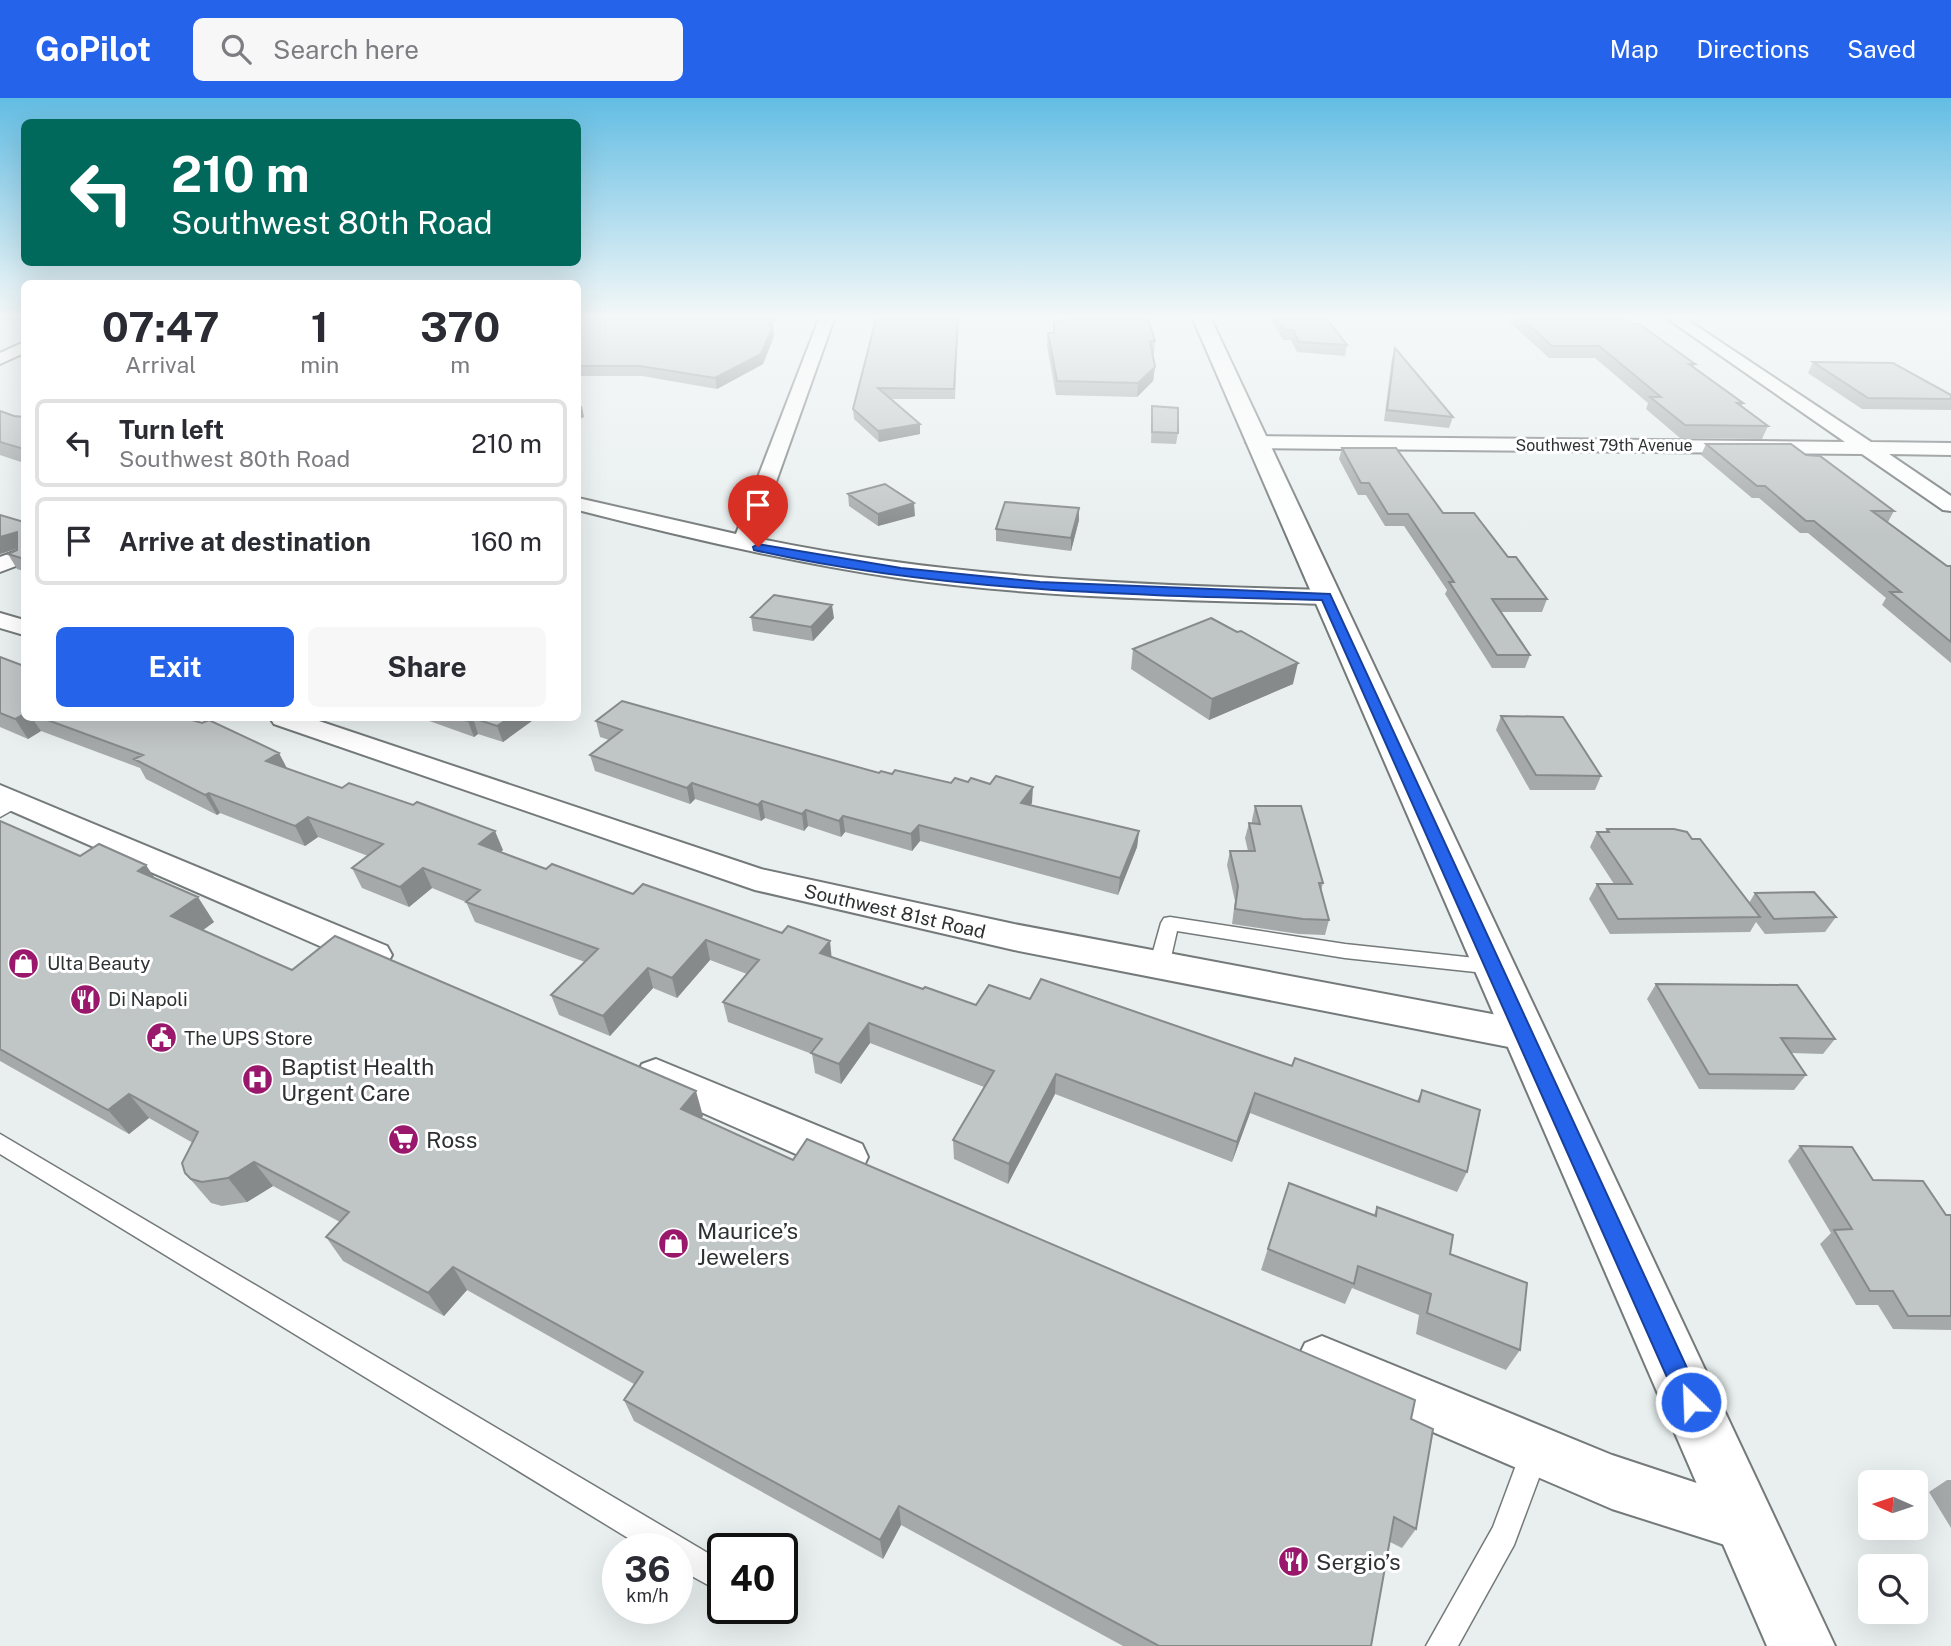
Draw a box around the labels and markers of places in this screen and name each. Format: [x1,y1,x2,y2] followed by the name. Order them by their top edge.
[728,475,788,547] pin
[7,946,41,980] shop icon: Ulta Beauty
[47,952,150,974] place label: Ulta Beauty
[68,982,102,1016] restaurant icon: Di Napoli
[108,988,188,1010] place label: Di Napoli
[144,1021,178,1055] public building icon: The UPS Store
[184,1027,313,1049] place label: The UPS Store
[281,1053,434,1106] place label: Baptist Health Urgent Care
[241,1063,275,1097] hospital icon: Baptist Health Urgent Care
[386,1123,420,1157] supermarket icon: Ross
[426,1126,477,1153] place label: Ross
[697,1217,798,1270] place label: Maurice’s Jewelers
[657,1227,691,1261] shop icon: Maurice’s Jewelers
[1276,1545,1310,1579] restaurant icon: Sergio’s
[1316,1548,1401,1575] place label: Sergio’s

